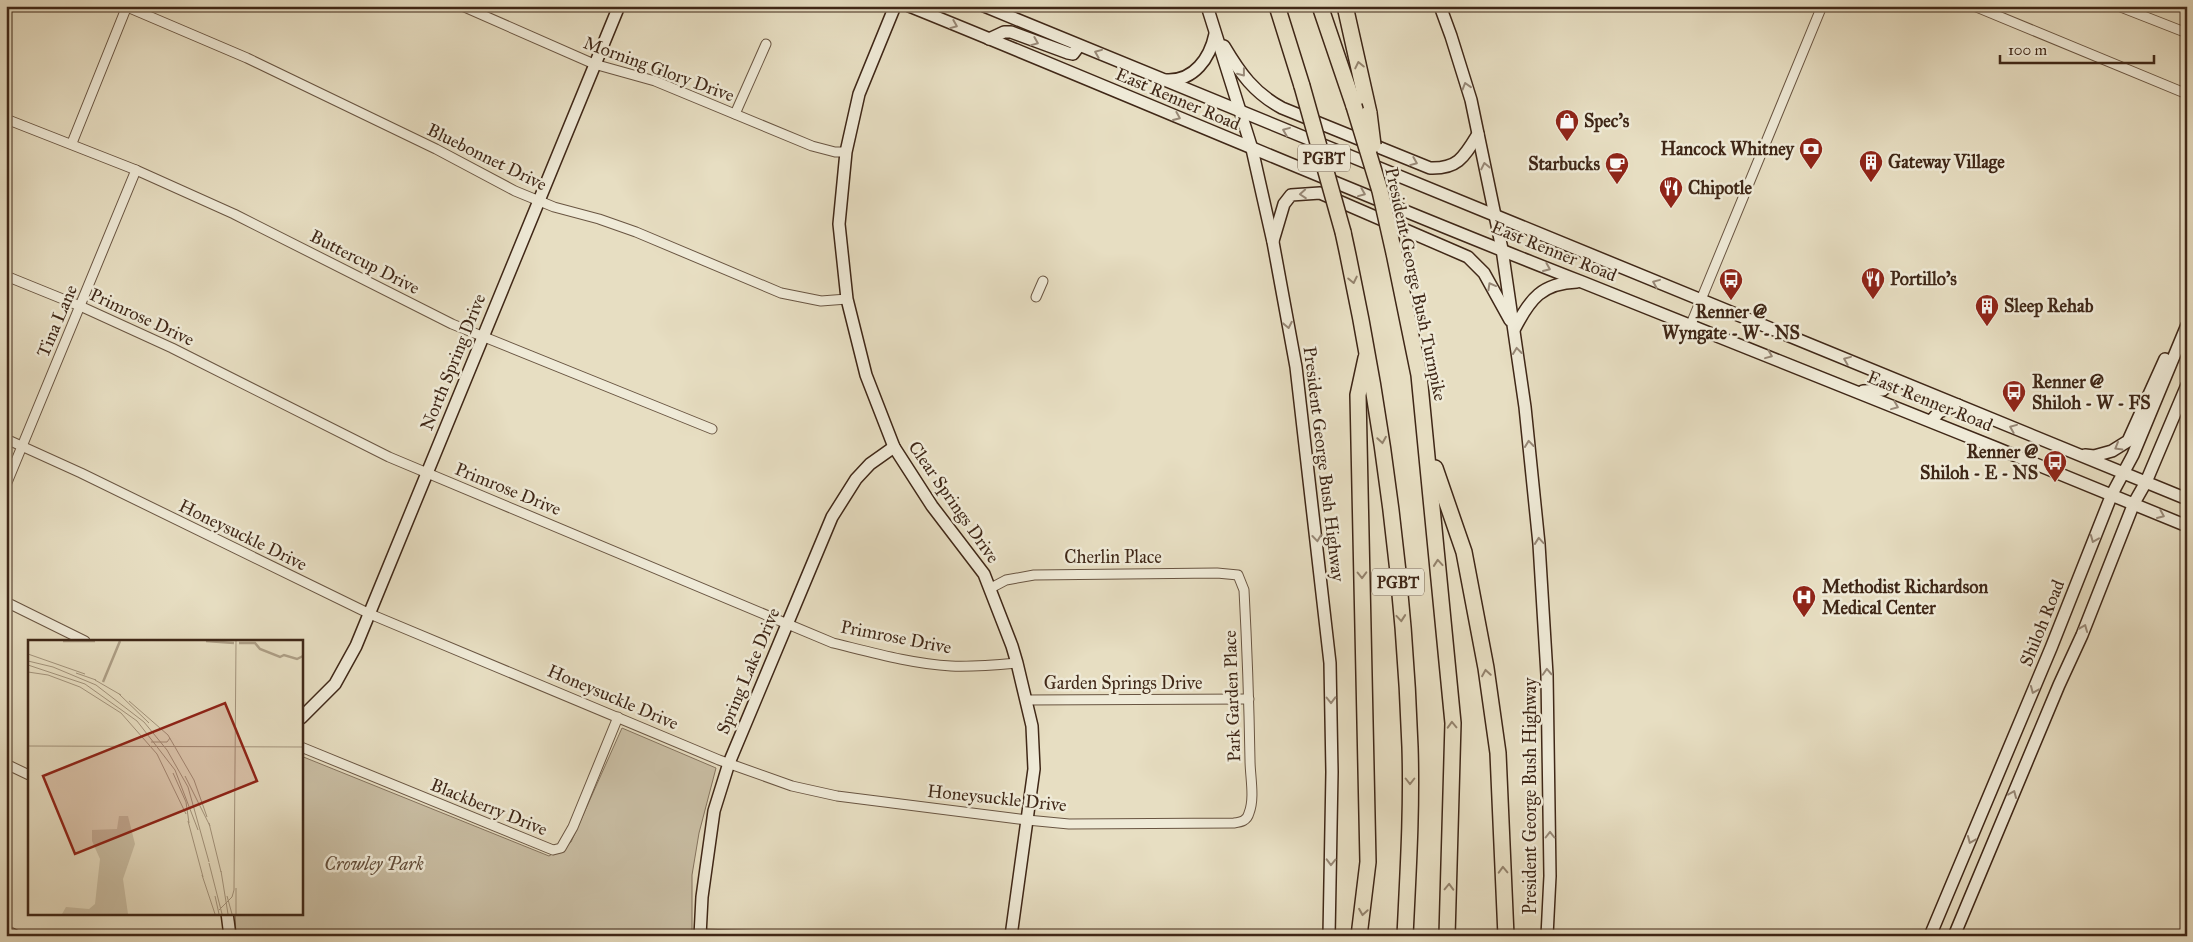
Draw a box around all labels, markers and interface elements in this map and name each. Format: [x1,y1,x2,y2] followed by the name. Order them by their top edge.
[949,18,958,29] one-way arrow
[580,32,737,107] street label: Morning Glory Drive
[2000,32,2154,64] scale bar
[1030,35,1039,46] one-way arrow
[2008,41,2048,59] text: 100 m
[1094,49,1103,60] one-way arrow
[1354,60,1365,69] one-way arrow
[1112,63,1244,135] street label: East Renner Road
[1236,67,1244,76] one-way arrow
[1462,83,1472,91] one-way arrow
[1554,108,1580,142] shop icon: Spec's
[1584,110,1630,133] place label: Spec's
[1172,111,1181,122] one-way arrow
[424,118,550,196] street label: Bluebonnet Drive
[1282,127,1291,137] one-way arrow
[1798,136,1824,170] bank icon: Hancock Whitney
[1660,138,1796,161] place label: Hancock Whitney
[1298,144,1350,172] road number: PGBT
[1858,149,1884,183] building icon: Gateway Village
[1604,151,1630,185] cafe icon: Starbucks
[1888,151,2005,174] place label: Gateway Village
[1528,153,1600,175] place label: Starbucks
[1410,156,1418,166] one-way arrow
[1480,162,1490,171] one-way arrow
[1379,165,1452,403] street label: President George Bush Turnpike
[1658,175,1684,209] restaurant icon: Chipotle
[1688,177,1753,200] place label: Chipotle
[1357,186,1366,197] one-way arrow
[1299,188,1307,199] one-way arrow
[1488,216,1620,286] street label: East Renner Road
[307,225,423,299] street label: Buttercup Drive
[1542,262,1550,272] one-way arrow
[1860,266,1886,300] restaurant icon: Portillo's
[1718,267,1744,301] bus stop icon: Renner @ Wyngate - W - NS
[1890,268,1957,290] place label: Portillo's
[1347,275,1358,284] one-way arrow
[1652,278,1661,289] one-way arrow
[32,281,82,361] street label: Tina Lane
[1487,282,1497,291] one-way arrow
[86,283,198,351] street label: Primrose Drive
[416,290,491,434] street label: North Spring Drive
[1974,293,2000,327] building icon: Sleep Rehab
[2004,295,2094,318] place label: Sleep Rehab
[1662,301,1800,345] place label: Renner @ Wyngate - W - NS
[1283,320,1293,329] one-way arrow
[1298,345,1349,584] street label: President George Bush Highway
[1512,347,1523,355] one-way arrow
[1764,349,1773,360] one-way arrow
[1843,356,1852,367] one-way arrow
[1864,366,1996,436] street label: East Renner Road
[2032,371,2151,414] place label: Renner @ Shiloh - W - FS
[2001,379,2027,413] bus stop icon: Renner @ Shiloh - W - FS
[1890,400,1899,410] one-way arrow
[2009,424,2018,434] one-way arrow
[1376,436,1387,444] one-way arrow
[903,437,1004,568] street label: Clear Springs Drive
[1524,439,1535,447] one-way arrow
[1920,441,2038,484] place label: Renner @ Shiloh - E - NS
[2114,441,2123,451] one-way arrow
[2042,449,2068,483] bus stop icon: Renner @ Shiloh - E - NS
[452,458,564,520] street label: Primrose Drive
[175,494,311,576] street label: Honeysuckle Drive
[2156,509,2164,519] one-way arrow
[1311,534,1322,542] one-way arrow
[2090,534,2100,543] one-way arrow
[1534,536,1545,544] one-way arrow
[1064,546,1162,568] street label: Cherlin Place
[1433,558,1444,566] one-way arrow
[1372,568,1424,596] road number: PGBT
[1357,572,1367,579] one-way arrow
[1822,576,1988,619] place label: Methodist Richardson Medical Center
[2015,576,2069,670] street label: Shiloh Road
[1791,584,1817,618] hospital icon: Methodist Richardson Medical Center
[711,605,785,738] street label: Spring Lake Drive
[839,615,953,659] street label: Primrose Drive
[1396,615,1407,623] one-way arrow
[2079,625,2089,633] one-way arrow
[1219,630,1245,762] street label: Park Garden Place
[28,640,302,914] inset map
[544,660,682,734] street label: Honeysuckle Drive
[1542,668,1553,676] one-way arrow
[1482,669,1492,677] one-way arrow
[1044,672,1202,695] street label: Garden Springs Drive
[1519,677,1542,914] street label: President George Bush Highway
[2029,685,2040,694] one-way arrow
[1325,696,1336,704] one-way arrow
[1447,720,1458,728] one-way arrow
[427,774,551,840] street label: Blackberry Drive
[1405,777,1415,785] one-way arrow
[926,780,1068,816] street label: Honeysuckle Drive
[2007,790,2018,799] one-way arrow
[1545,830,1555,838] one-way arrow
[1967,835,1977,844] one-way arrow
[324,853,424,875] park label: Crowley Park
[1326,858,1336,866] one-way arrow
[1498,865,1509,873] one-way arrow
[1443,883,1454,891] one-way arrow
[1358,908,1369,916] one-way arrow

